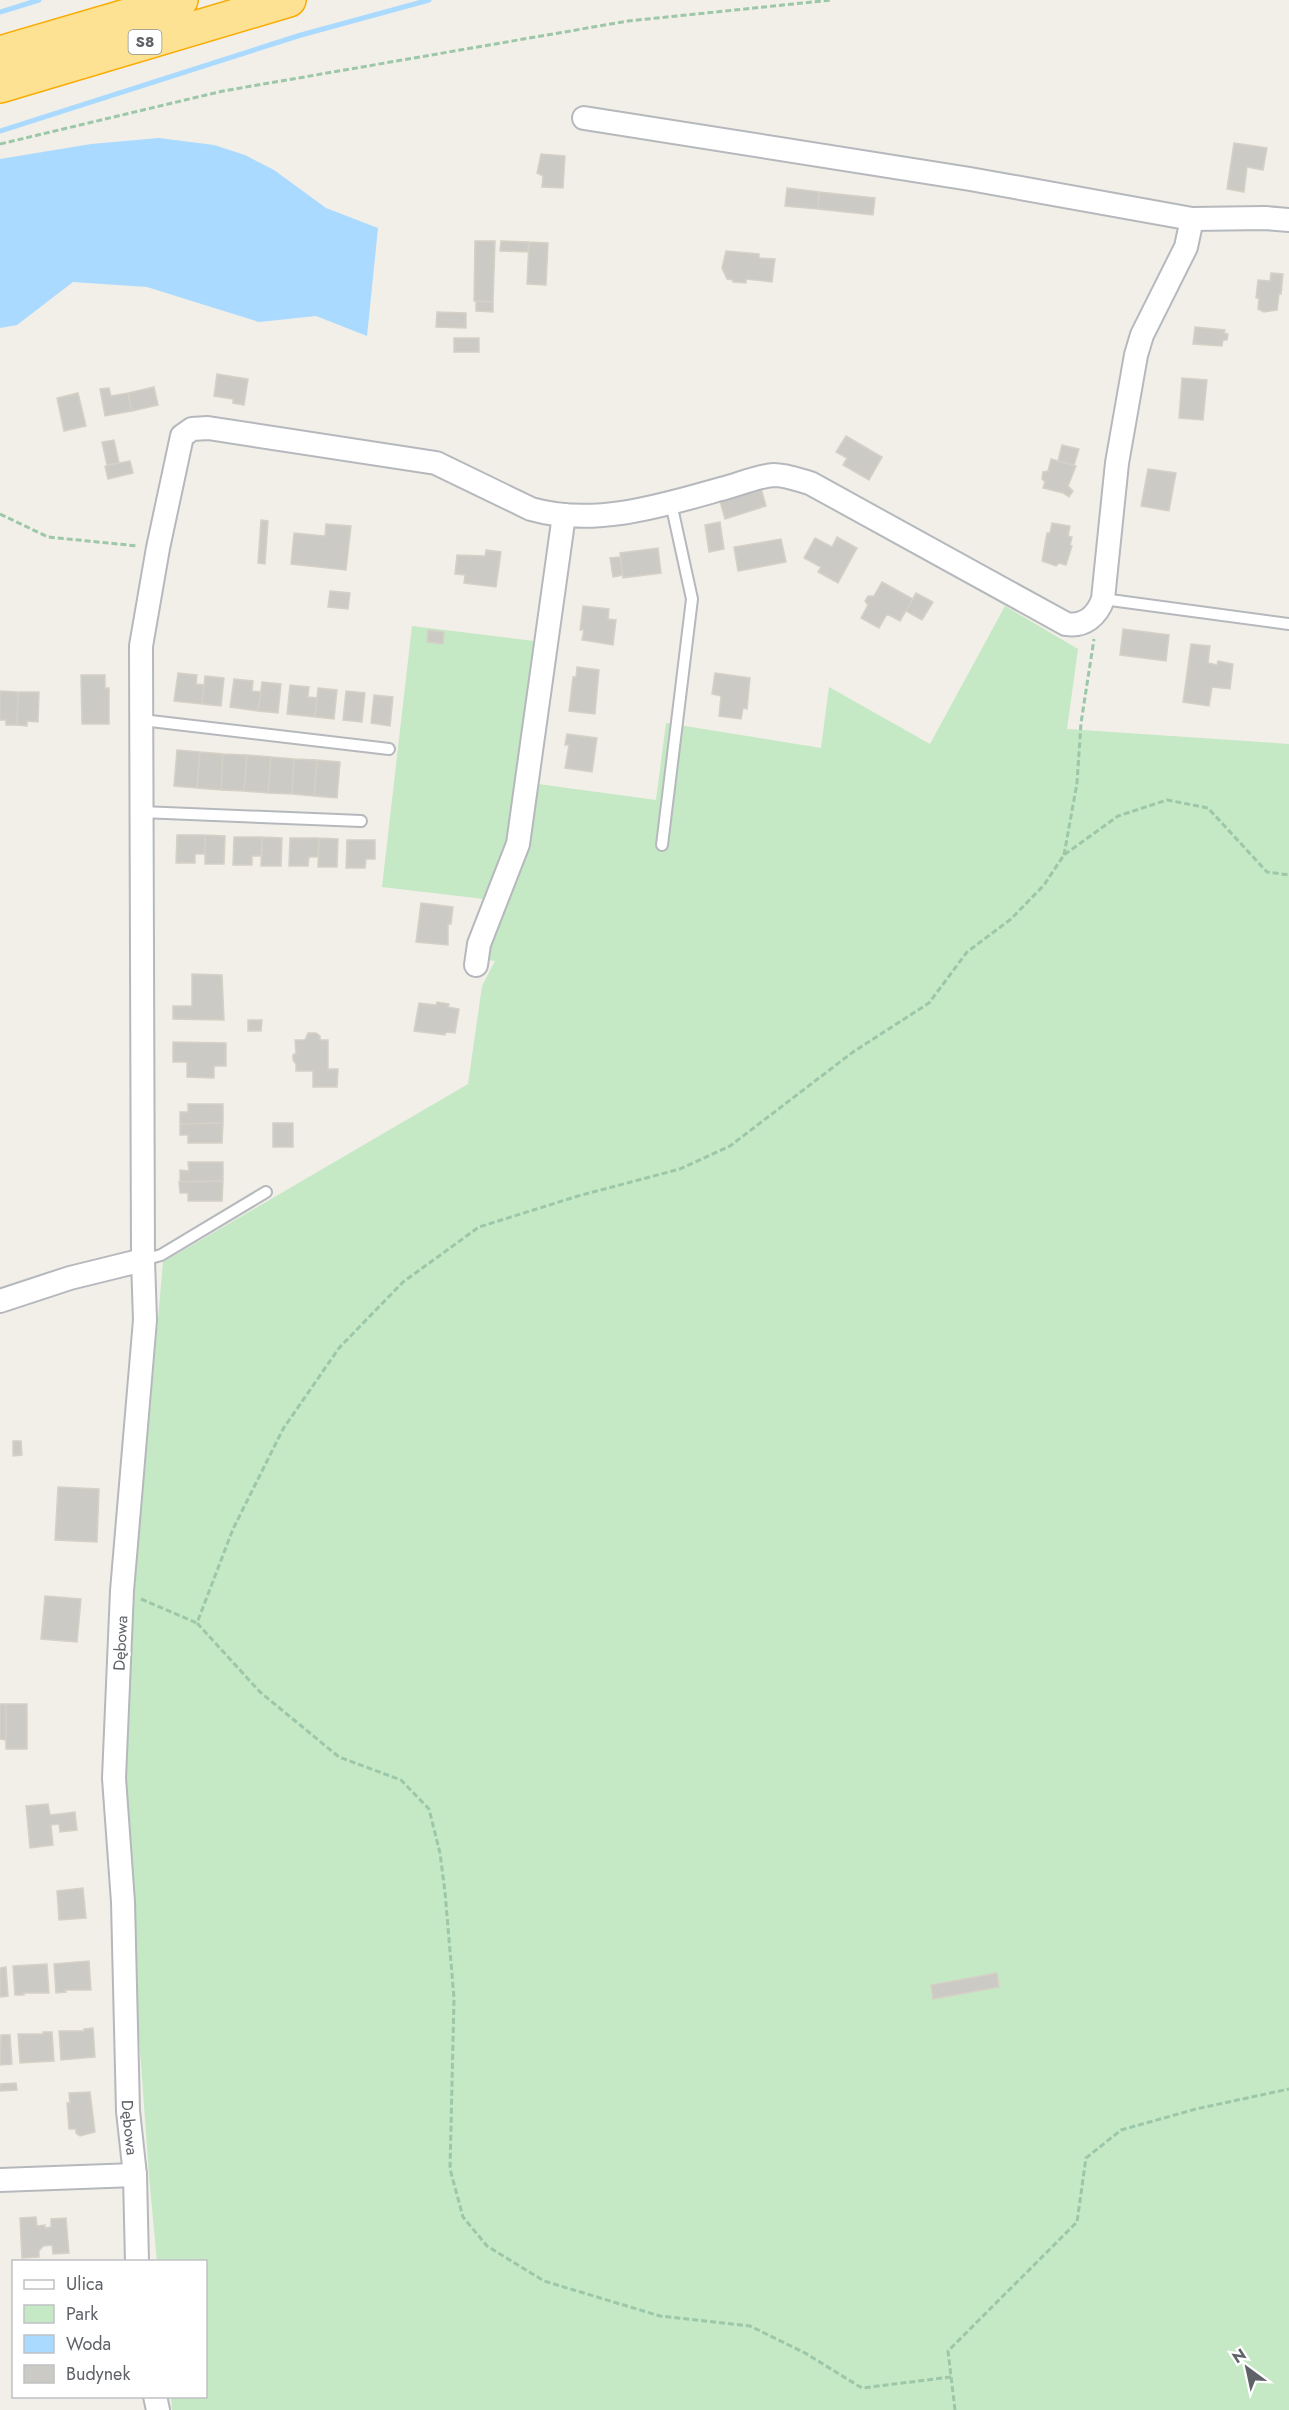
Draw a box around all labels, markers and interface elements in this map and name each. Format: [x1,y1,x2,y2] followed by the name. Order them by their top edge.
[128,30,162,54] road number: S8
[108,1615,133,1671] street label: Dębowa
[116,2100,144,2156] street label: Dębowa
[12,2260,207,2398] legend
[66,2271,103,2297] text: Ulica
[66,2301,98,2327] text: Park
[66,2331,111,2357] text: Woda
[1217,2338,1277,2398] north arrow
[1228,2343,1251,2369] text: N
[66,2361,130,2387] text: Budynek

